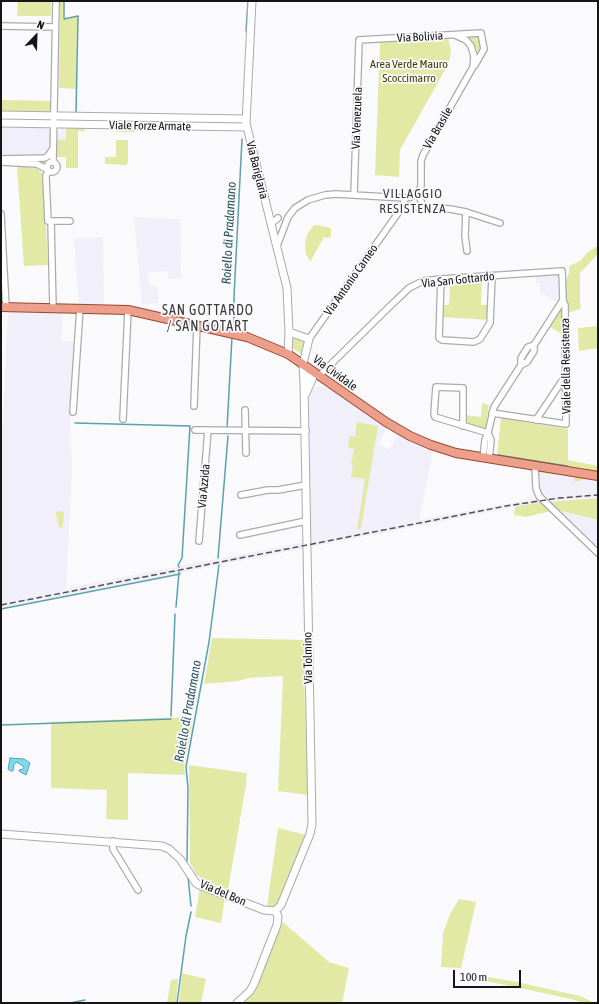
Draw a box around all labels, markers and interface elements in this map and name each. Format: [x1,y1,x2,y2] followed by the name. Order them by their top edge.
[16,16,56,56] north arrow
[35,18,46,32] text: N
[396,29,444,45] street label: Via Bolivia
[370,57,448,85] park label: Area Verde Mauro Scoccimarro
[349,87,365,149] street label: Via Venezuela
[420,105,456,151] street label: Via Brasile
[109,118,191,134] street label: Viale Forze Armate
[243,140,271,200] street label: Via Bariglaria
[219,181,239,285] water label: Roiello di Pradamano
[379,186,447,217] district label: VILLAGGIO RESISTENZA
[321,242,381,318] street label: Via Antonio Carneo
[421,269,495,291] street label: Via San Gottardo
[162,303,254,336] district label: SAN GOTTARDO / SAN GOTART
[558,318,574,414] street label: Viale della Resistenza
[310,352,360,394] street label: Via Cividale
[195,463,213,509] street label: Via Azzida
[300,632,316,684] street label: Via Tolmino
[171,659,205,763] water label: Roiello di Pradamano
[198,877,248,909] street label: Via del Bon
[455,962,523,988] scale bar
[460,970,487,984] text: 100 m

